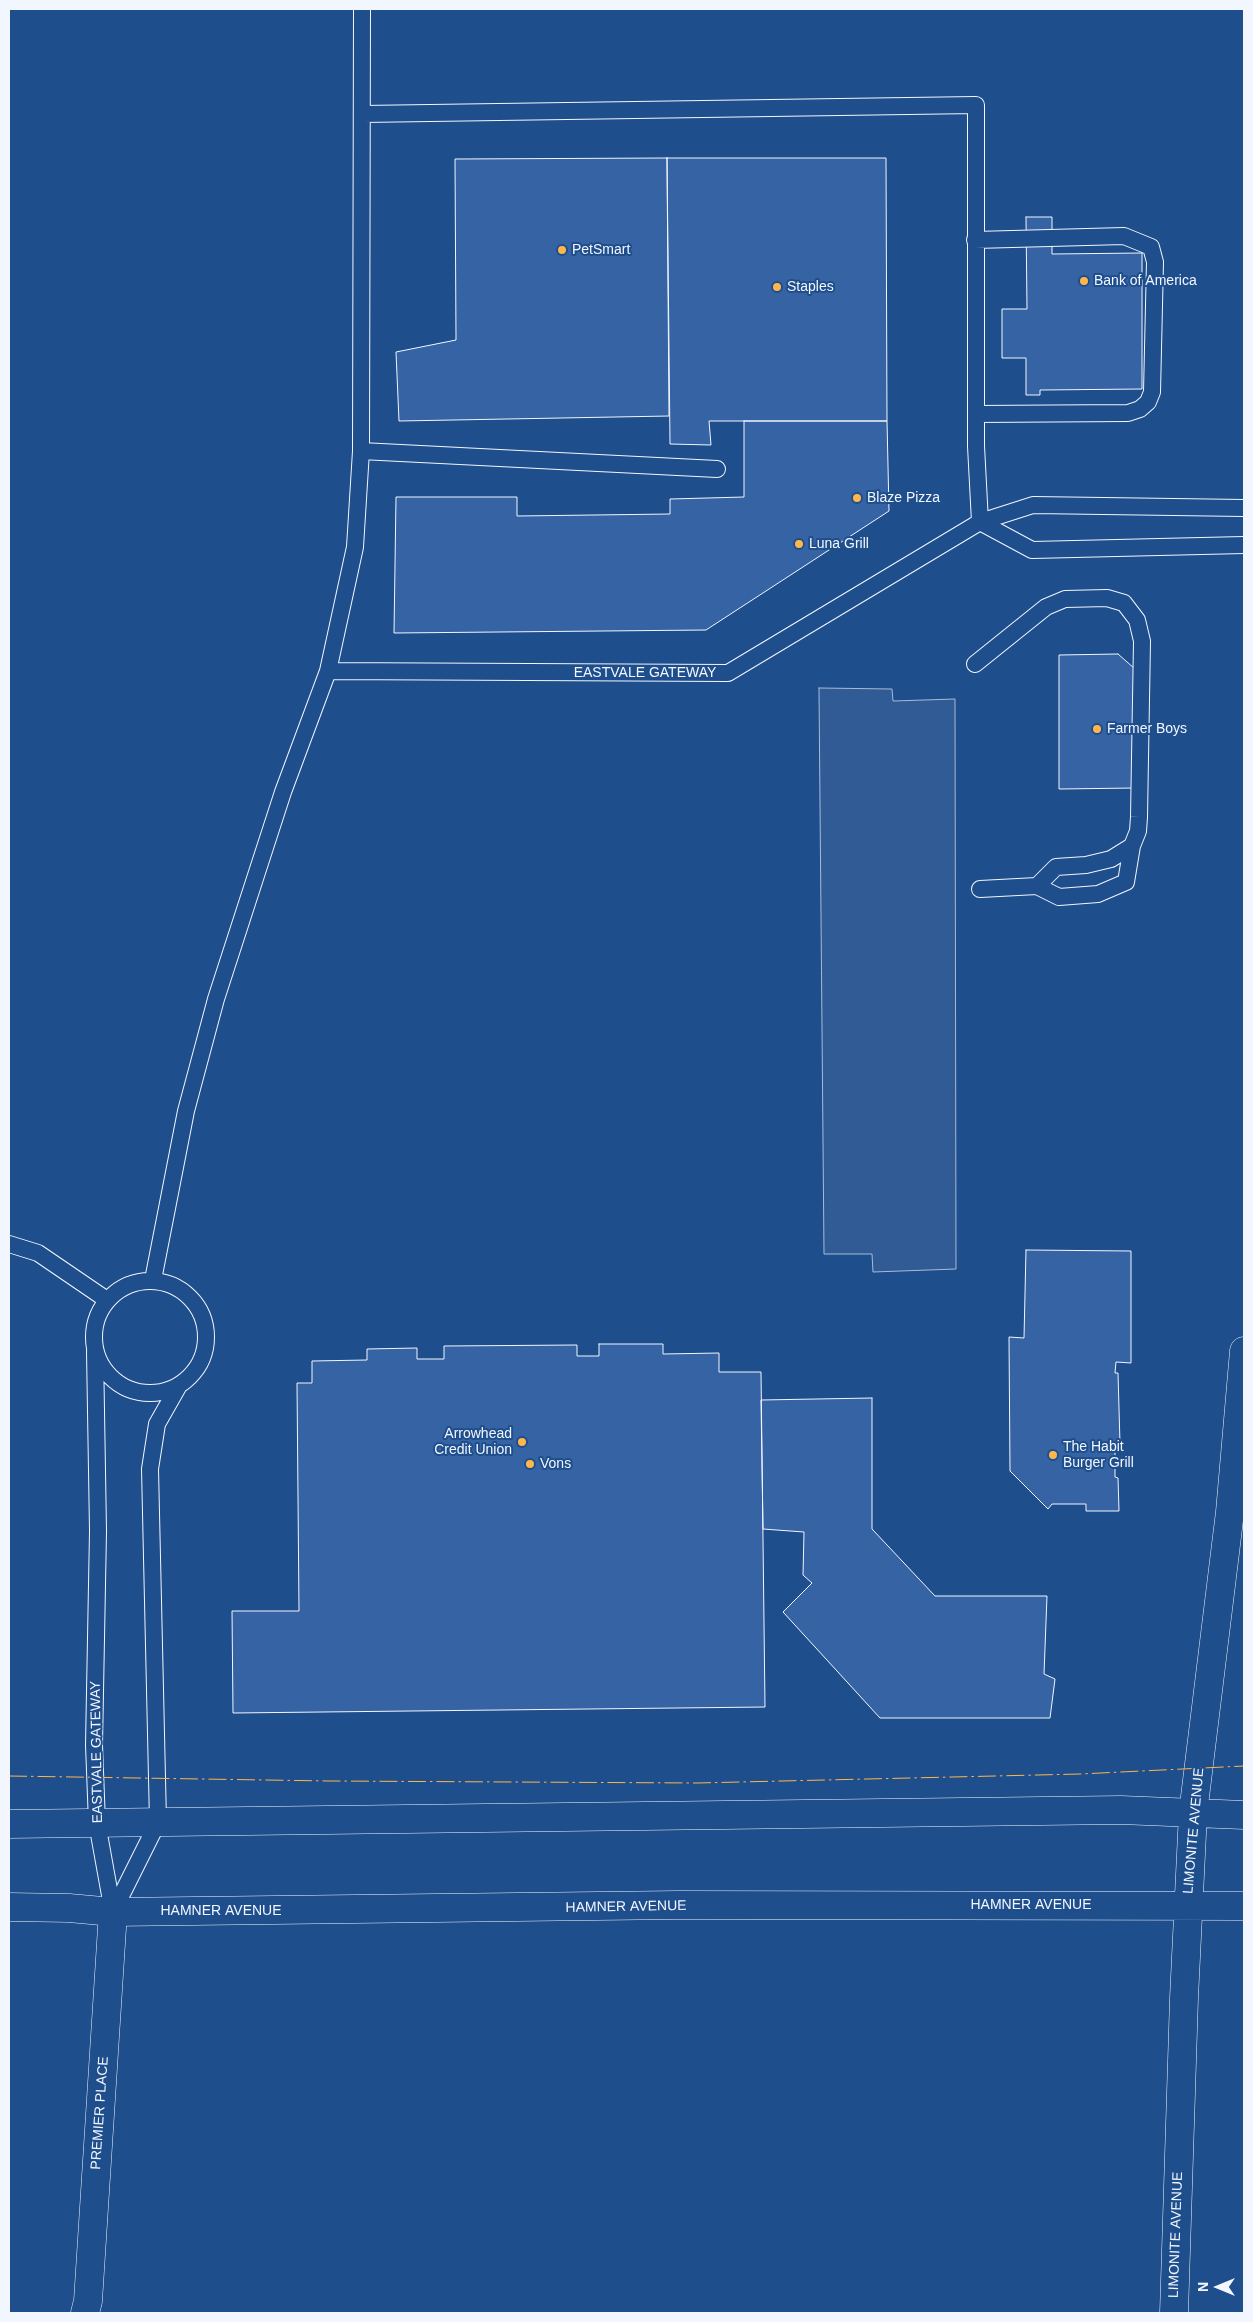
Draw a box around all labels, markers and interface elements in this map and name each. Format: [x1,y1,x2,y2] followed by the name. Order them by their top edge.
[572,242,630,258] place label: PetSmart
[556,244,568,256] marker: PetSmart
[1094,273,1197,289] place label: Bank of America
[1078,275,1090,287] marker: Bank of America
[787,279,834,295] place label: Staples
[771,281,783,293] marker: Staples
[867,490,940,506] place label: Blaze Pizza
[851,492,863,504] marker: Blaze Pizza
[809,536,869,552] place label: Luna Grill
[793,538,805,550] marker: Luna Grill
[574,665,716,681] street label: EASTVALE GATEWAY
[1107,721,1187,737] place label: Farmer Boys
[1091,723,1103,735] marker: Farmer Boys
[434,1426,512,1458] place label: Arrowhead Credit Union
[516,1436,528,1448] marker: Arrowhead Credit Union
[1063,1439,1134,1471] place label: The Habit Burger Grill
[1047,1449,1059,1461] marker: The Habit Burger Grill
[540,1456,571,1472] place label: Vons
[524,1458,536,1470] marker: Vons
[87,1681,107,1823] street label: EASTVALE GATEWAY
[1180,1767,1208,1895] street label: LIMONITE AVENUE
[970,1897,1092,1913] street label: HAMNER AVENUE
[565,1898,687,1916] street label: HAMNER AVENUE
[160,1903,282,1919] street label: HAMNER AVENUE
[88,2056,112,2170] street label: PREMIER PLACE
[1165,2171,1187,2299] street label: LIMONITE AVENUE
[1193,2262,1243,2312] north arrow
[1195,2282,1211,2292] text: N

